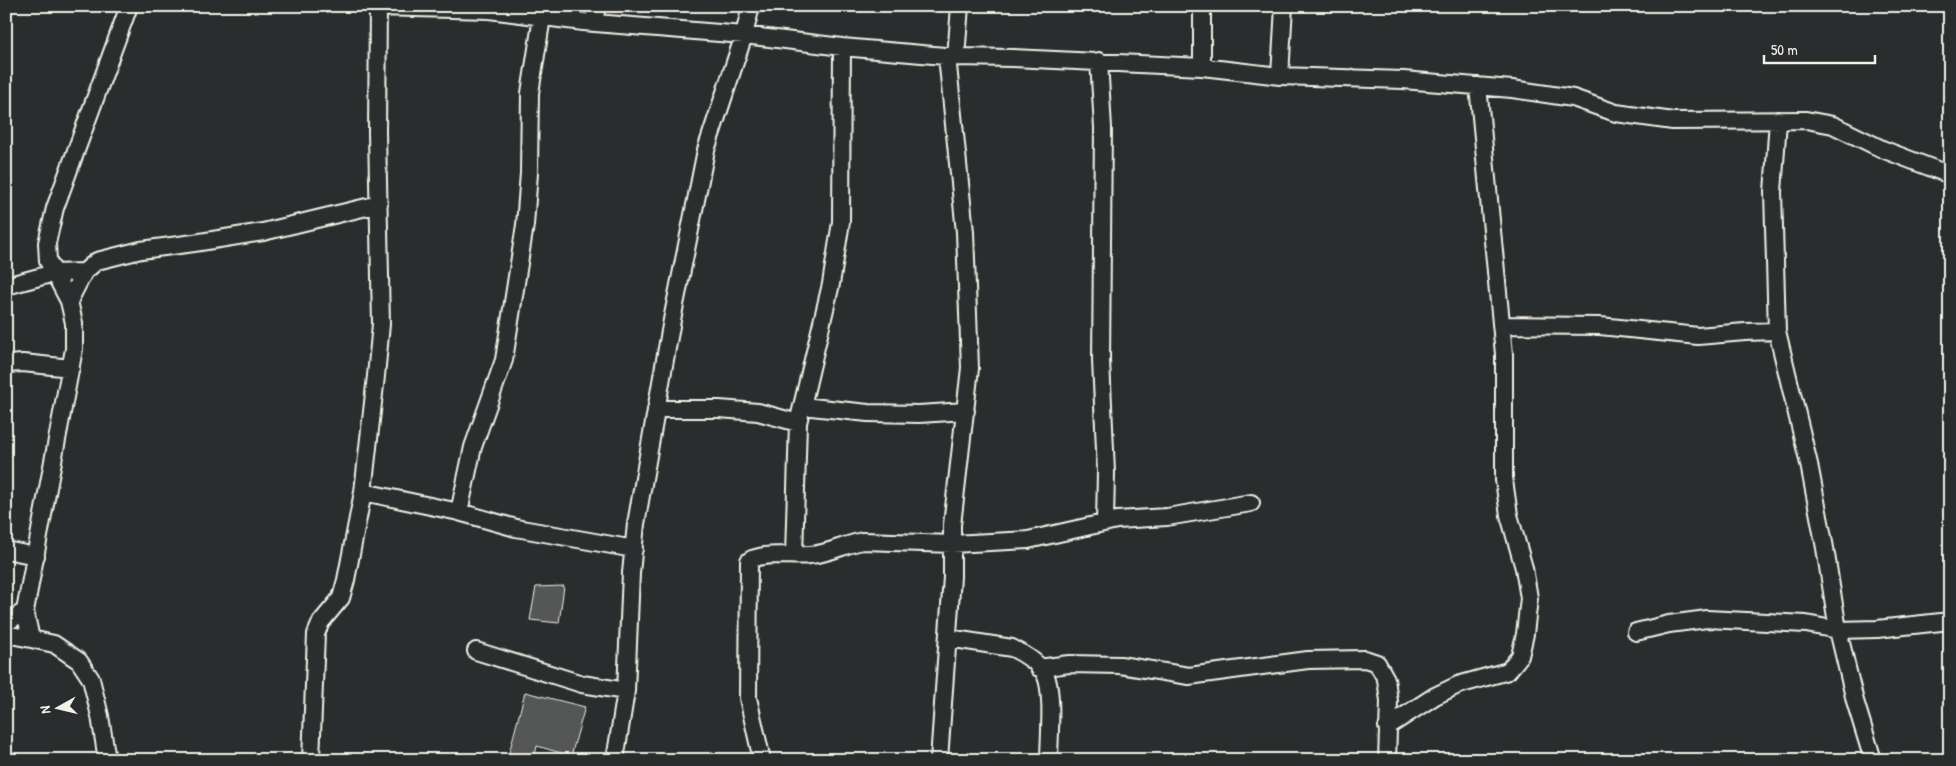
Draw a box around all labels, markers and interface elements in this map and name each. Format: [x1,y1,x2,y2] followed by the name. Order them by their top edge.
[1764,32,1875,64] scale bar
[1771,39,1798,60] text: 50 m
[32,684,82,734] north arrow
[35,704,55,715] text: N

